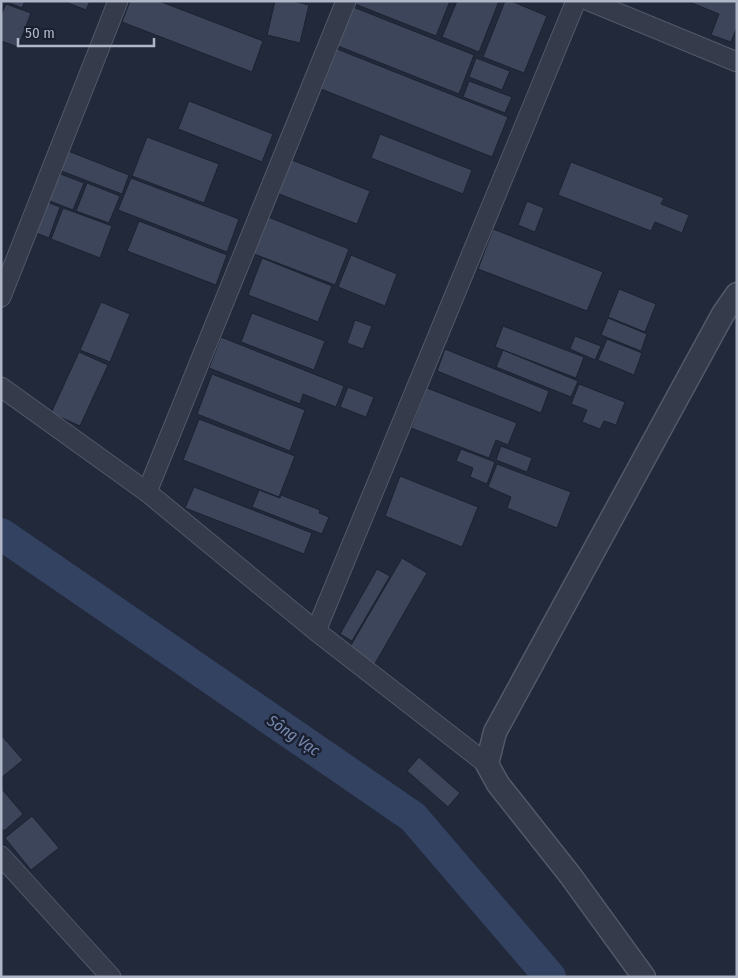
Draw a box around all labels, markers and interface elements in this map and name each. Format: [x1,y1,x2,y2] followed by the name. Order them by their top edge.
[18,15,154,47] scale bar
[25,24,55,42] text: 50 m
[263,710,324,760] water label: Sông Vạc

